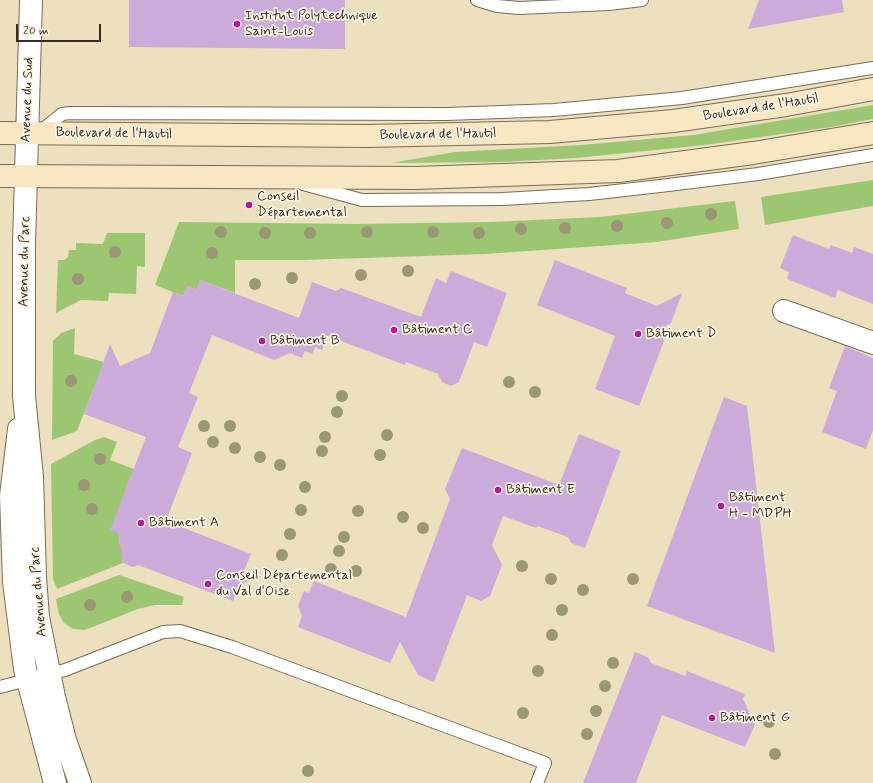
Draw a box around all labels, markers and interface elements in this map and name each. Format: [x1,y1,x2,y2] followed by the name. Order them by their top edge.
[245,8,378,40] place label: Institut Polytechnique Saint-Louis
[18,16,103,42] scale bar
[232,19,242,29] marker: Institut Polytechnique Saint-Louis
[23,23,49,39] text: 20 m
[18,57,38,143] street label: Avenue du Sud
[702,91,820,125] street label: Boulevard de l'Hautil
[56,125,172,143] street label: Boulevard de l'Hautil
[380,126,496,144] street label: Boulevard de l'Hautil
[257,189,347,222] place label: Conseil Départemental
[244,200,254,210] marker: Conseil Départemental
[16,217,34,307] street label: Avenue du Parc
[402,322,473,338] place label: Bâtiment C
[389,325,399,335] marker: Bâtiment C
[646,326,716,342] place label: Bâtiment D
[633,329,643,339] marker: Bâtiment D
[270,333,340,349] place label: Bâtiment B
[257,336,267,346] marker: Bâtiment B
[506,482,575,498] place label: Bâtiment E
[493,485,503,495] marker: Bâtiment E
[729,490,792,522] place label: Bâtiment H - MDPH
[716,501,726,511] marker: Bâtiment H - MDPH
[149,515,219,531] place label: Bâtiment A
[136,518,146,528] marker: Bâtiment A
[27,546,51,638] street label: Avenue du Parc
[216,568,352,600] place label: Conseil Départemental du Val d'Oise
[203,579,213,589] marker: Conseil Départemental du Val d'Oise
[720,710,790,726] place label: Bâtiment G
[707,713,717,723] marker: Bâtiment G

